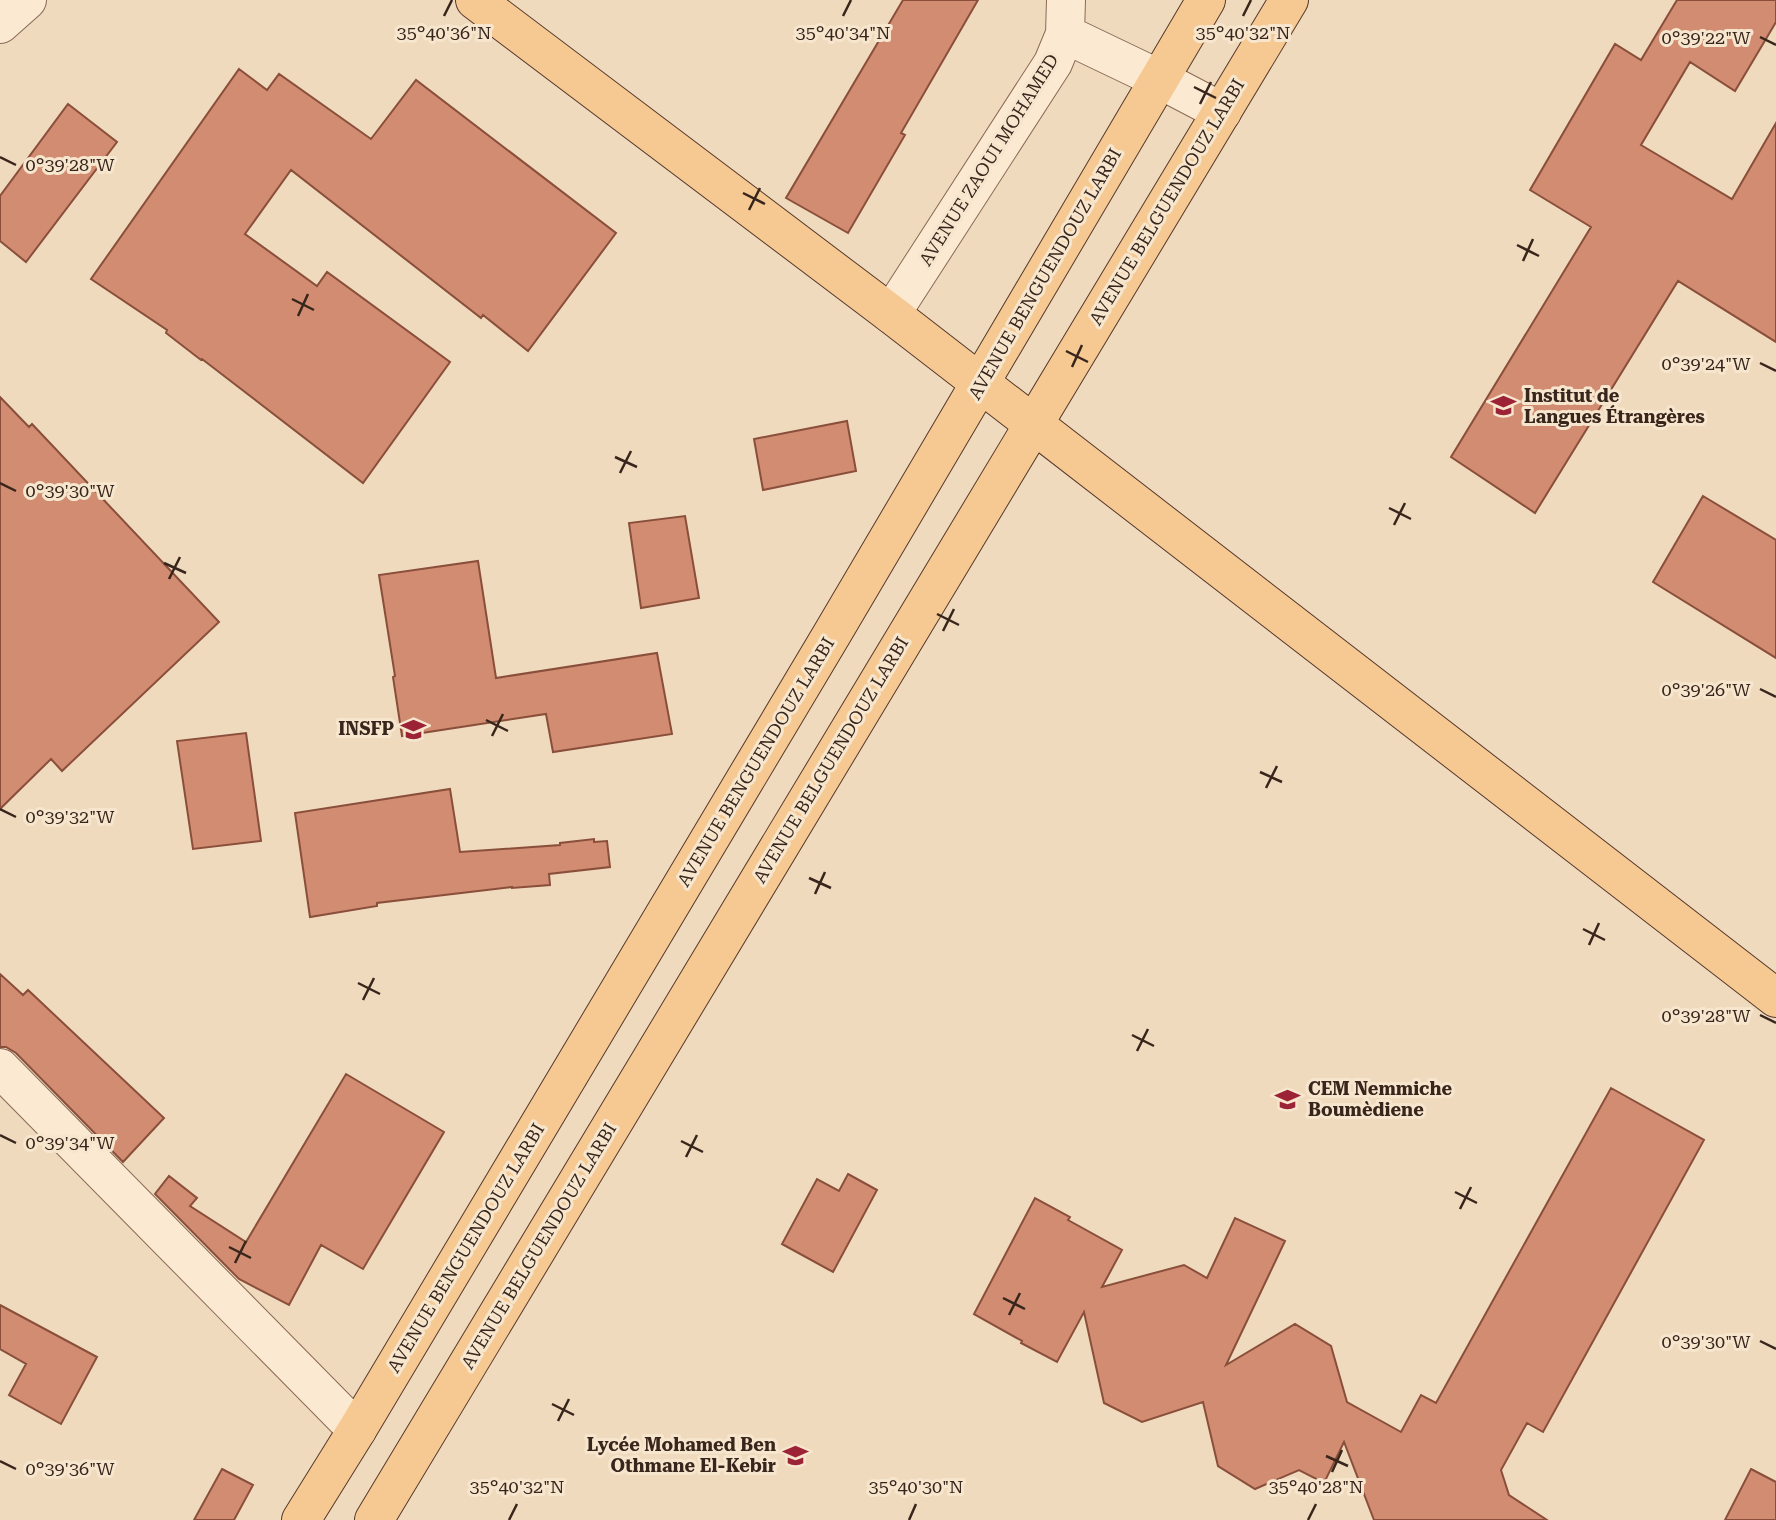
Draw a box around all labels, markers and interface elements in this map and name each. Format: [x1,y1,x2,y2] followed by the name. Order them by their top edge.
[397,22,491,43] text: 35°40'36"N
[796,22,890,43] text: 35°40'34"N
[1196,22,1290,43] text: 35°40'32"N
[1662,27,1751,48] text: 0°39'22"W
[915,50,1063,269] street label: AVENUE ZAOUI MOHAMED
[1085,75,1249,329] street label: AVENUE BELGUENDOUZ LARBI
[964,144,1125,403] street label: AVENUE BENGUENDOUZ LARBI
[26,154,115,175] text: 0°39'28"W
[1662,353,1751,374] text: 0°39'24"W
[1524,385,1705,427] place label: Institut de Langues Étrangères
[1490,392,1518,420] school or university icon: Institut de Langues Étrangères
[26,480,115,501] text: 0°39'30"W
[749,633,913,887] street label: AVENUE BELGUENDOUZ LARBI
[673,634,838,890] street label: AVENUE BENGUENDOUZ LARBI
[1662,679,1751,700] text: 0°39'26"W
[400,715,428,743] school or university icon: INSFP
[338,718,395,739] place label: INSFP
[26,806,115,827] text: 0°39'32"W
[1662,1005,1751,1026] text: 0°39'28"W
[1308,1078,1453,1120] place label: CEM Nemmiche Boumèdiene
[1274,1085,1302,1113] school or university icon: CEM Nemmiche Boumèdiene
[457,1119,621,1373] street label: AVENUE BELGUENDOUZ LARBI
[383,1120,548,1376] street label: AVENUE BENGUENDOUZ LARBI
[26,1132,115,1153] text: 0°39'34"W
[1662,1331,1751,1352] text: 0°39'30"W
[587,1434,776,1476] place label: Lycée Mohamed Ben Othmane El-Kebir
[782,1441,810,1469] school or university icon: Lycée Mohamed Ben Othmane El-Kebir
[26,1458,115,1479] text: 0°39'36"W
[470,1476,564,1497] text: 35°40'32"N
[869,1476,963,1497] text: 35°40'30"N
[1269,1476,1363,1497] text: 35°40'28"N

